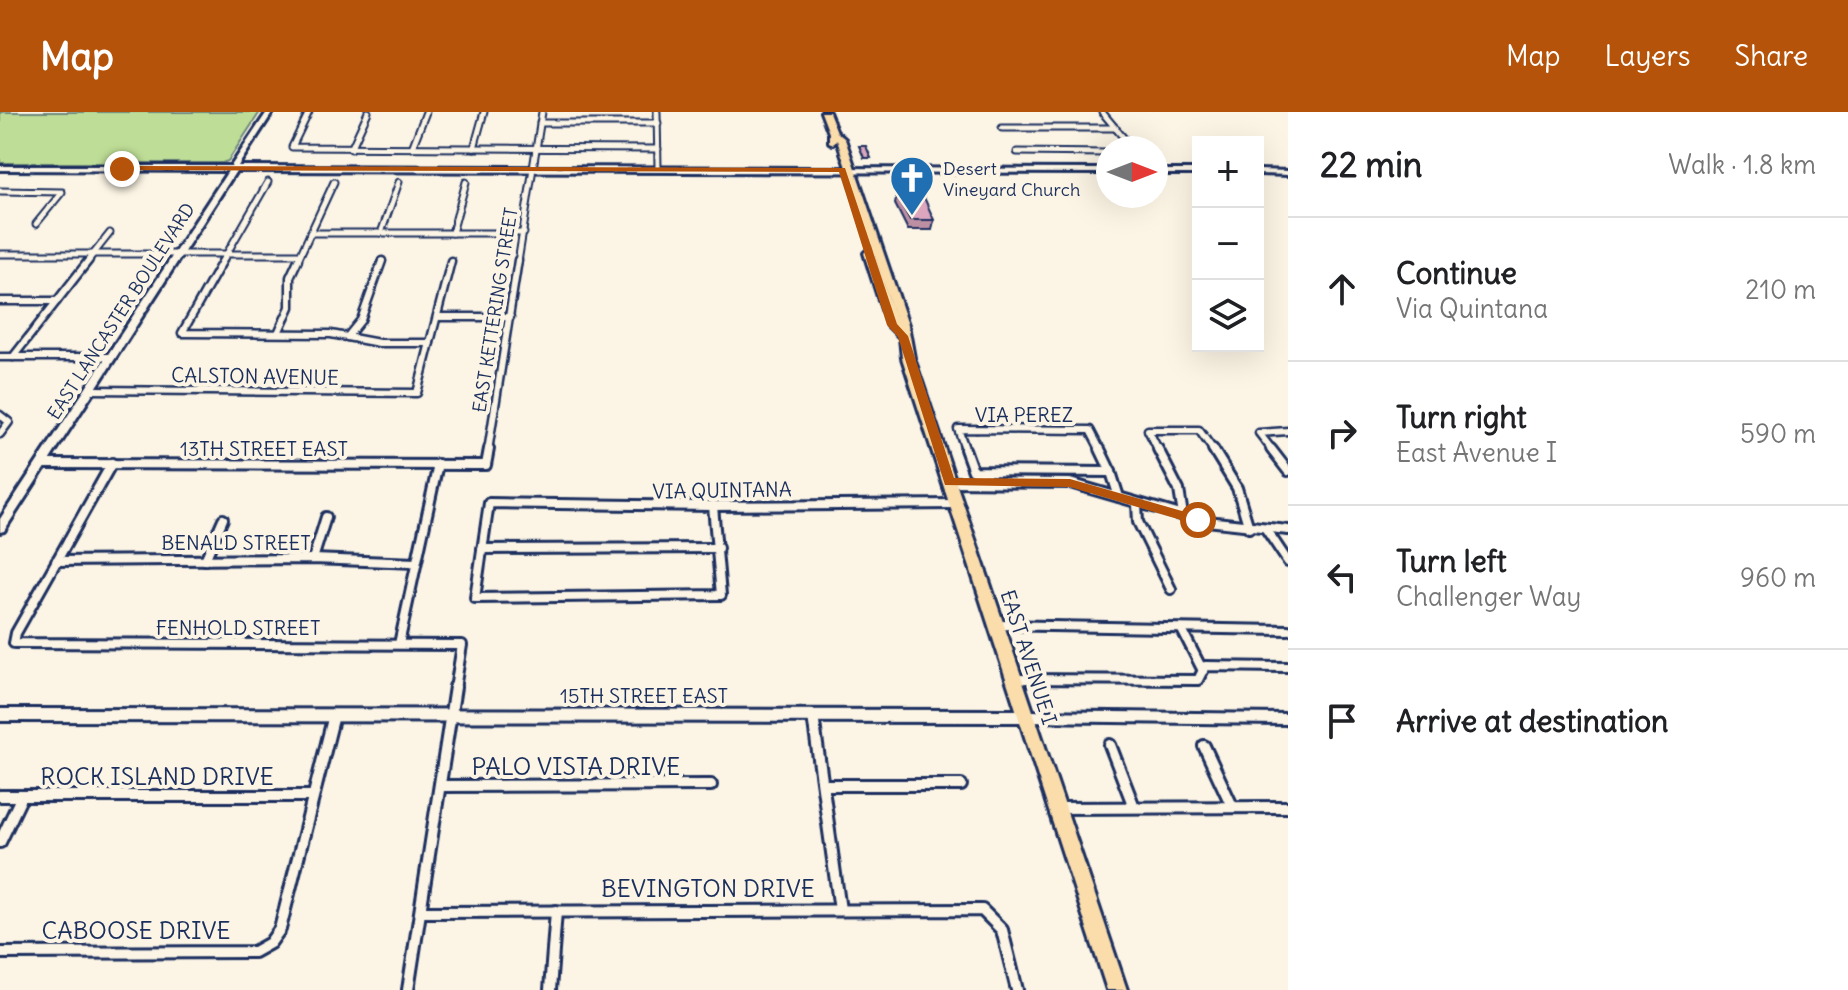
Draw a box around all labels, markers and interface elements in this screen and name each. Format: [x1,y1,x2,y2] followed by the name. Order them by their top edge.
[40,33,114,80] text: Map
[1506,38,1561,74] text: Map
[1605,38,1691,74] text: Layers
[1735,38,1808,74] text: Share
[1096,136,1168,208] north arrow
[1192,136,1264,352] map controls
[1192,136,1264,208] button: +
[1320,143,1422,186] text: 22 min
[1668,148,1816,181] text: Walk · 1.8 km
[104,151,140,187] route end
[888,154,936,217] church icon: Desert Vineyard Church
[943,157,1080,201] place label: Desert Vineyard Church
[42,198,200,424] street label: EAST LANCASTER BOULEVARD
[467,206,523,414] street label: EAST KETTERING STREET
[1192,208,1264,280] button: −
[1396,254,1517,292] text: Continue
[1320,267,1364,311] icon: ahead
[1745,273,1816,306] text: 210 m
[1192,280,1264,352] button: layers
[1396,292,1548,325] text: Via Quintana
[171,362,339,390] street label: CALSTON AVENUE
[1396,398,1527,436] text: Turn right
[975,402,1073,427] street label: VIA PEREZ
[1320,411,1364,455] icon: right
[1740,417,1816,450] text: 590 m
[180,436,348,461] street label: 13TH STREET EAST
[1396,436,1557,469] text: East Avenue I
[652,476,792,504] street label: VIA QUINTANA
[1180,502,1216,538] route start
[161,530,311,555] street label: BENALD STREET
[1396,542,1507,580] text: Turn left
[1320,555,1364,599] icon: left
[1740,561,1816,594] text: 960 m
[1396,580,1581,613] text: Challenger Way
[995,586,1063,728] street label: EAST AVENUE I
[156,615,320,640] street label: FENHOLD STREET
[560,683,728,708] street label: 15TH STREET EAST
[1320,699,1364,743] icon: arrive
[1396,702,1668,740] text: Arrive at destination
[472,751,680,781] street label: PALO VISTA DRIVE
[40,761,274,791] street label: ROCK ISLAND DRIVE
[601,873,815,903] street label: BEVINGTON DRIVE
[41,915,231,945] street label: CABOOSE DRIVE

